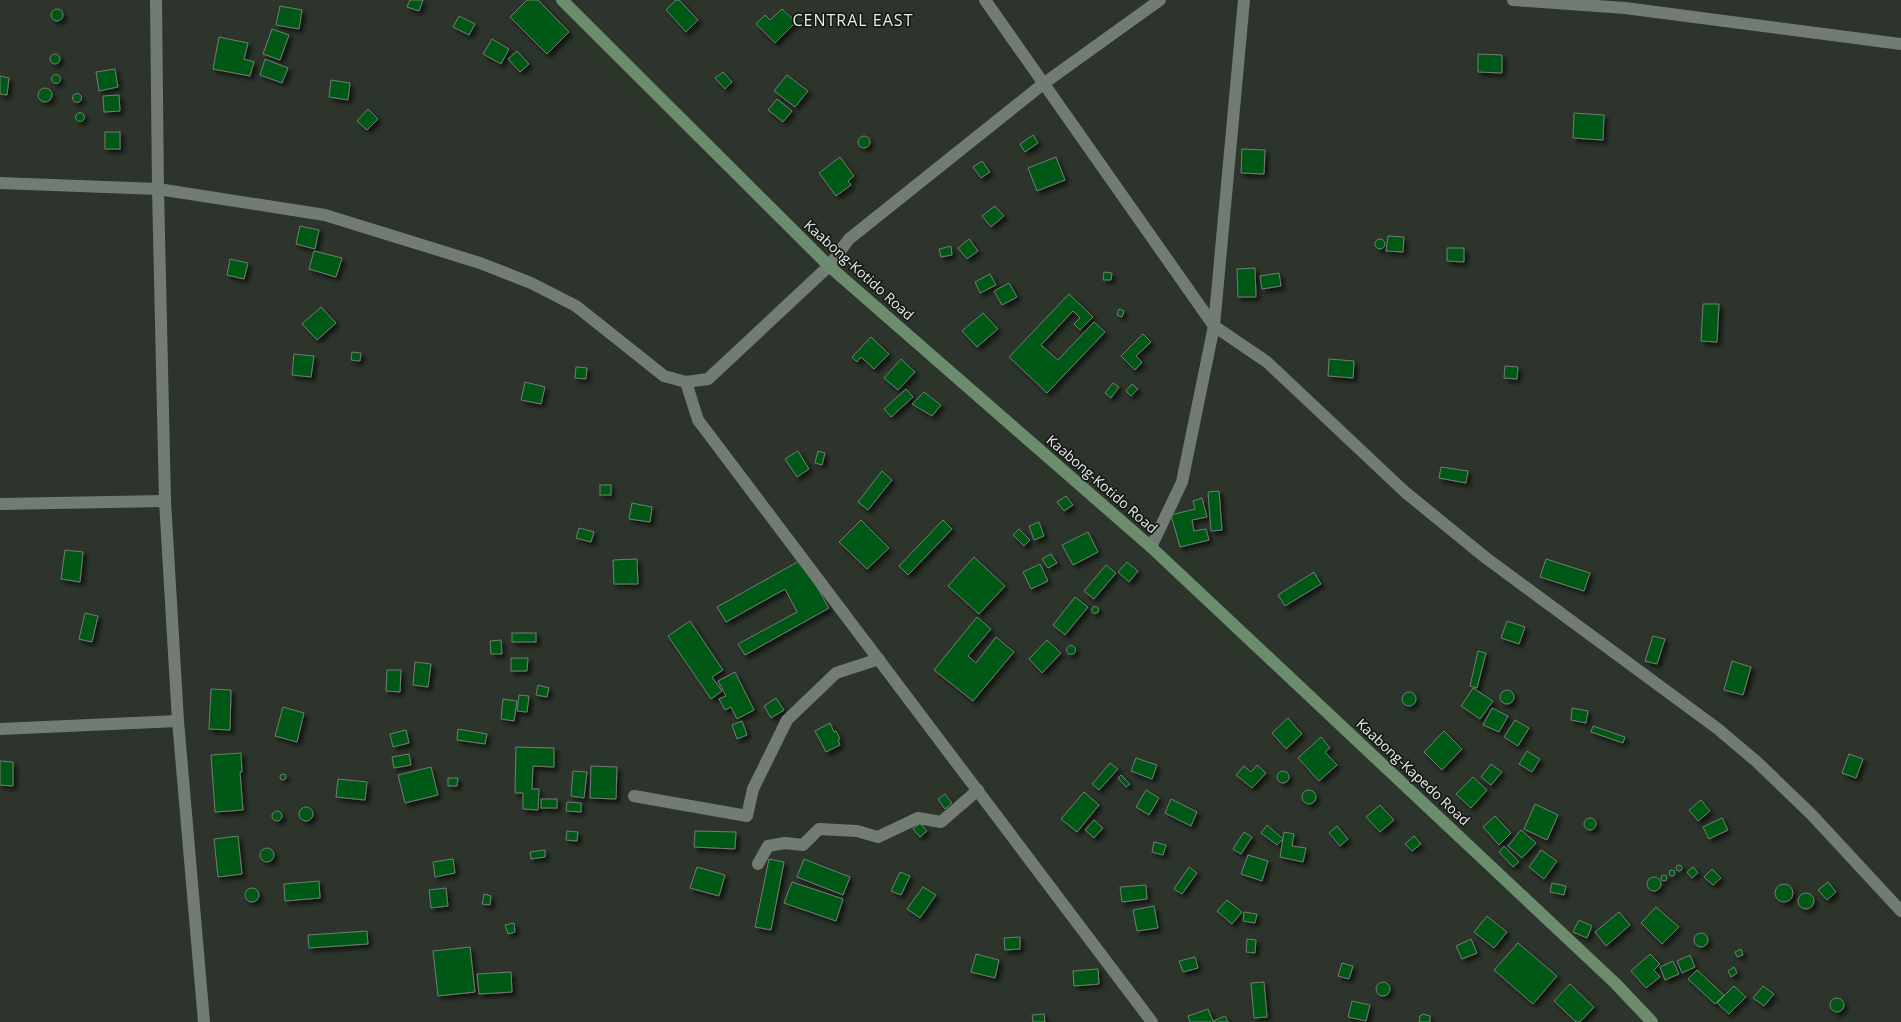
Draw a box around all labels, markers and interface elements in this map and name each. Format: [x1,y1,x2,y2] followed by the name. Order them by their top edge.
[793,9,913,31] district label: CENTRAL EAST
[800,215,918,324] street label: Kaabong-Kotido Road
[1043,430,1162,537] street label: Kaabong-Kotido Road
[1353,714,1474,829] street label: Kaabong-Kapedo Road

